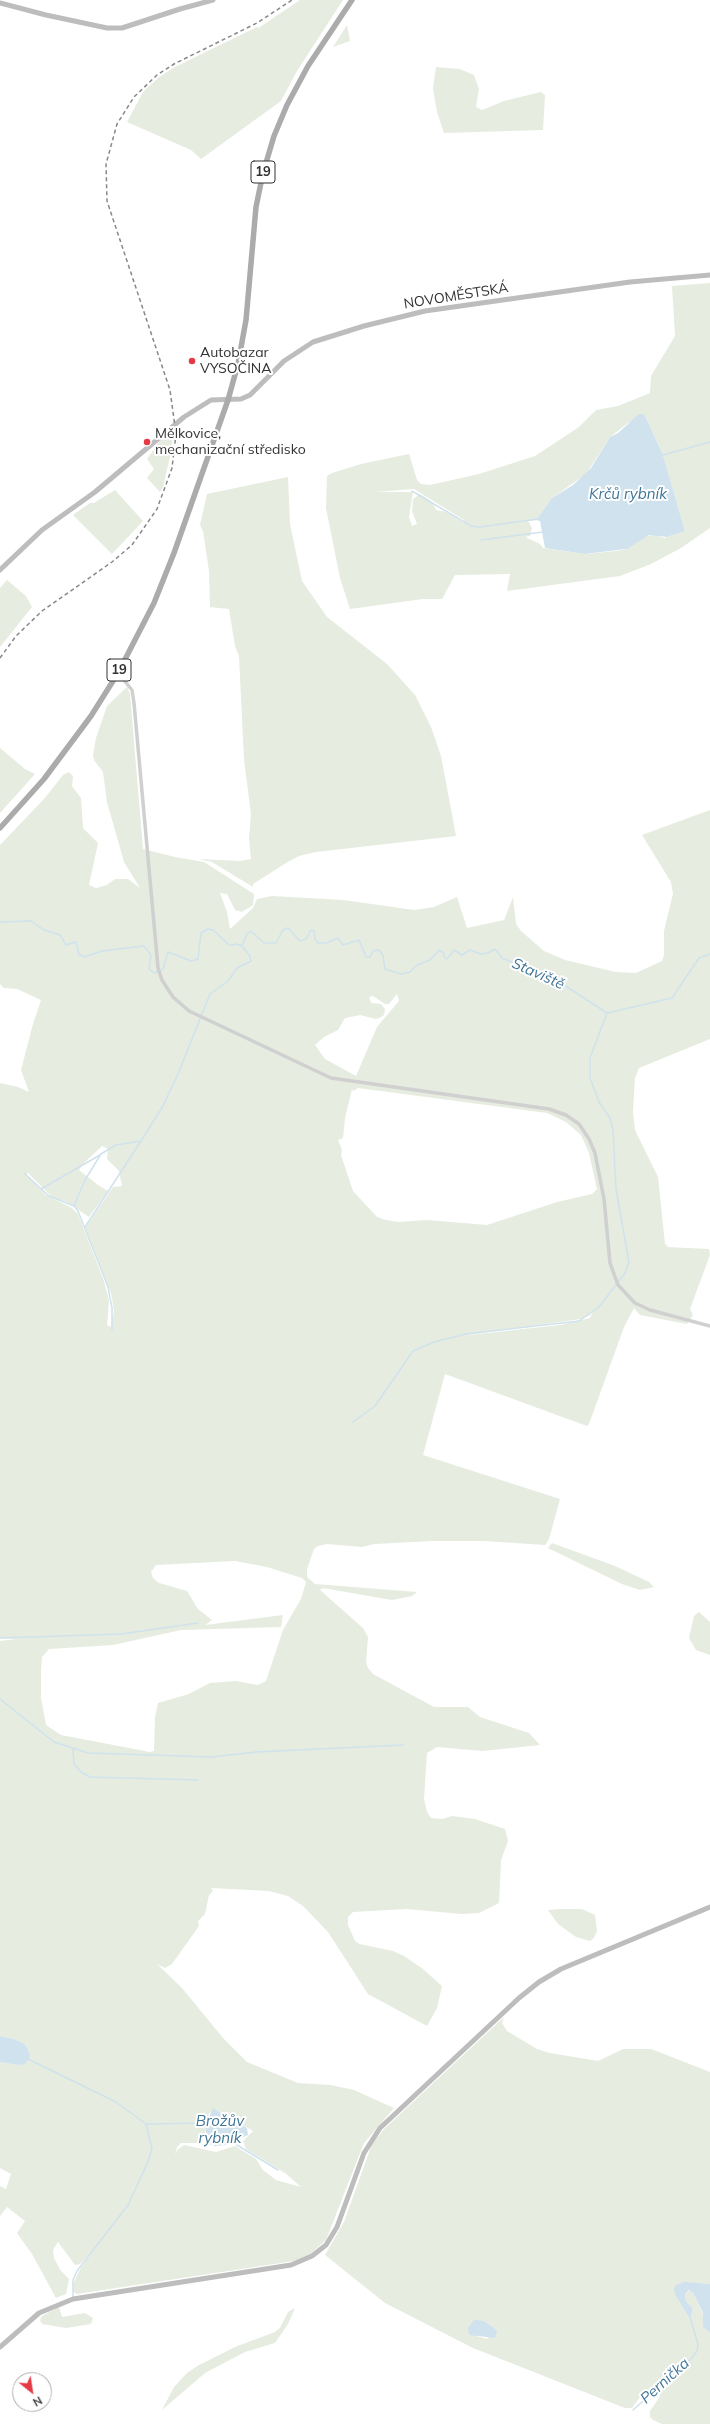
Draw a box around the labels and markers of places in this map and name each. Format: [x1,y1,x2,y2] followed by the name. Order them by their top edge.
[200,345,272,378] place label: Autobazar VYSOČINA
[187,356,197,366] marker: Autobazar VYSOČINA
[155,426,306,458] place label: Mělkovice, mechanizační středisko
[142,437,152,447] marker: Mělkovice, mechanizační středisko

